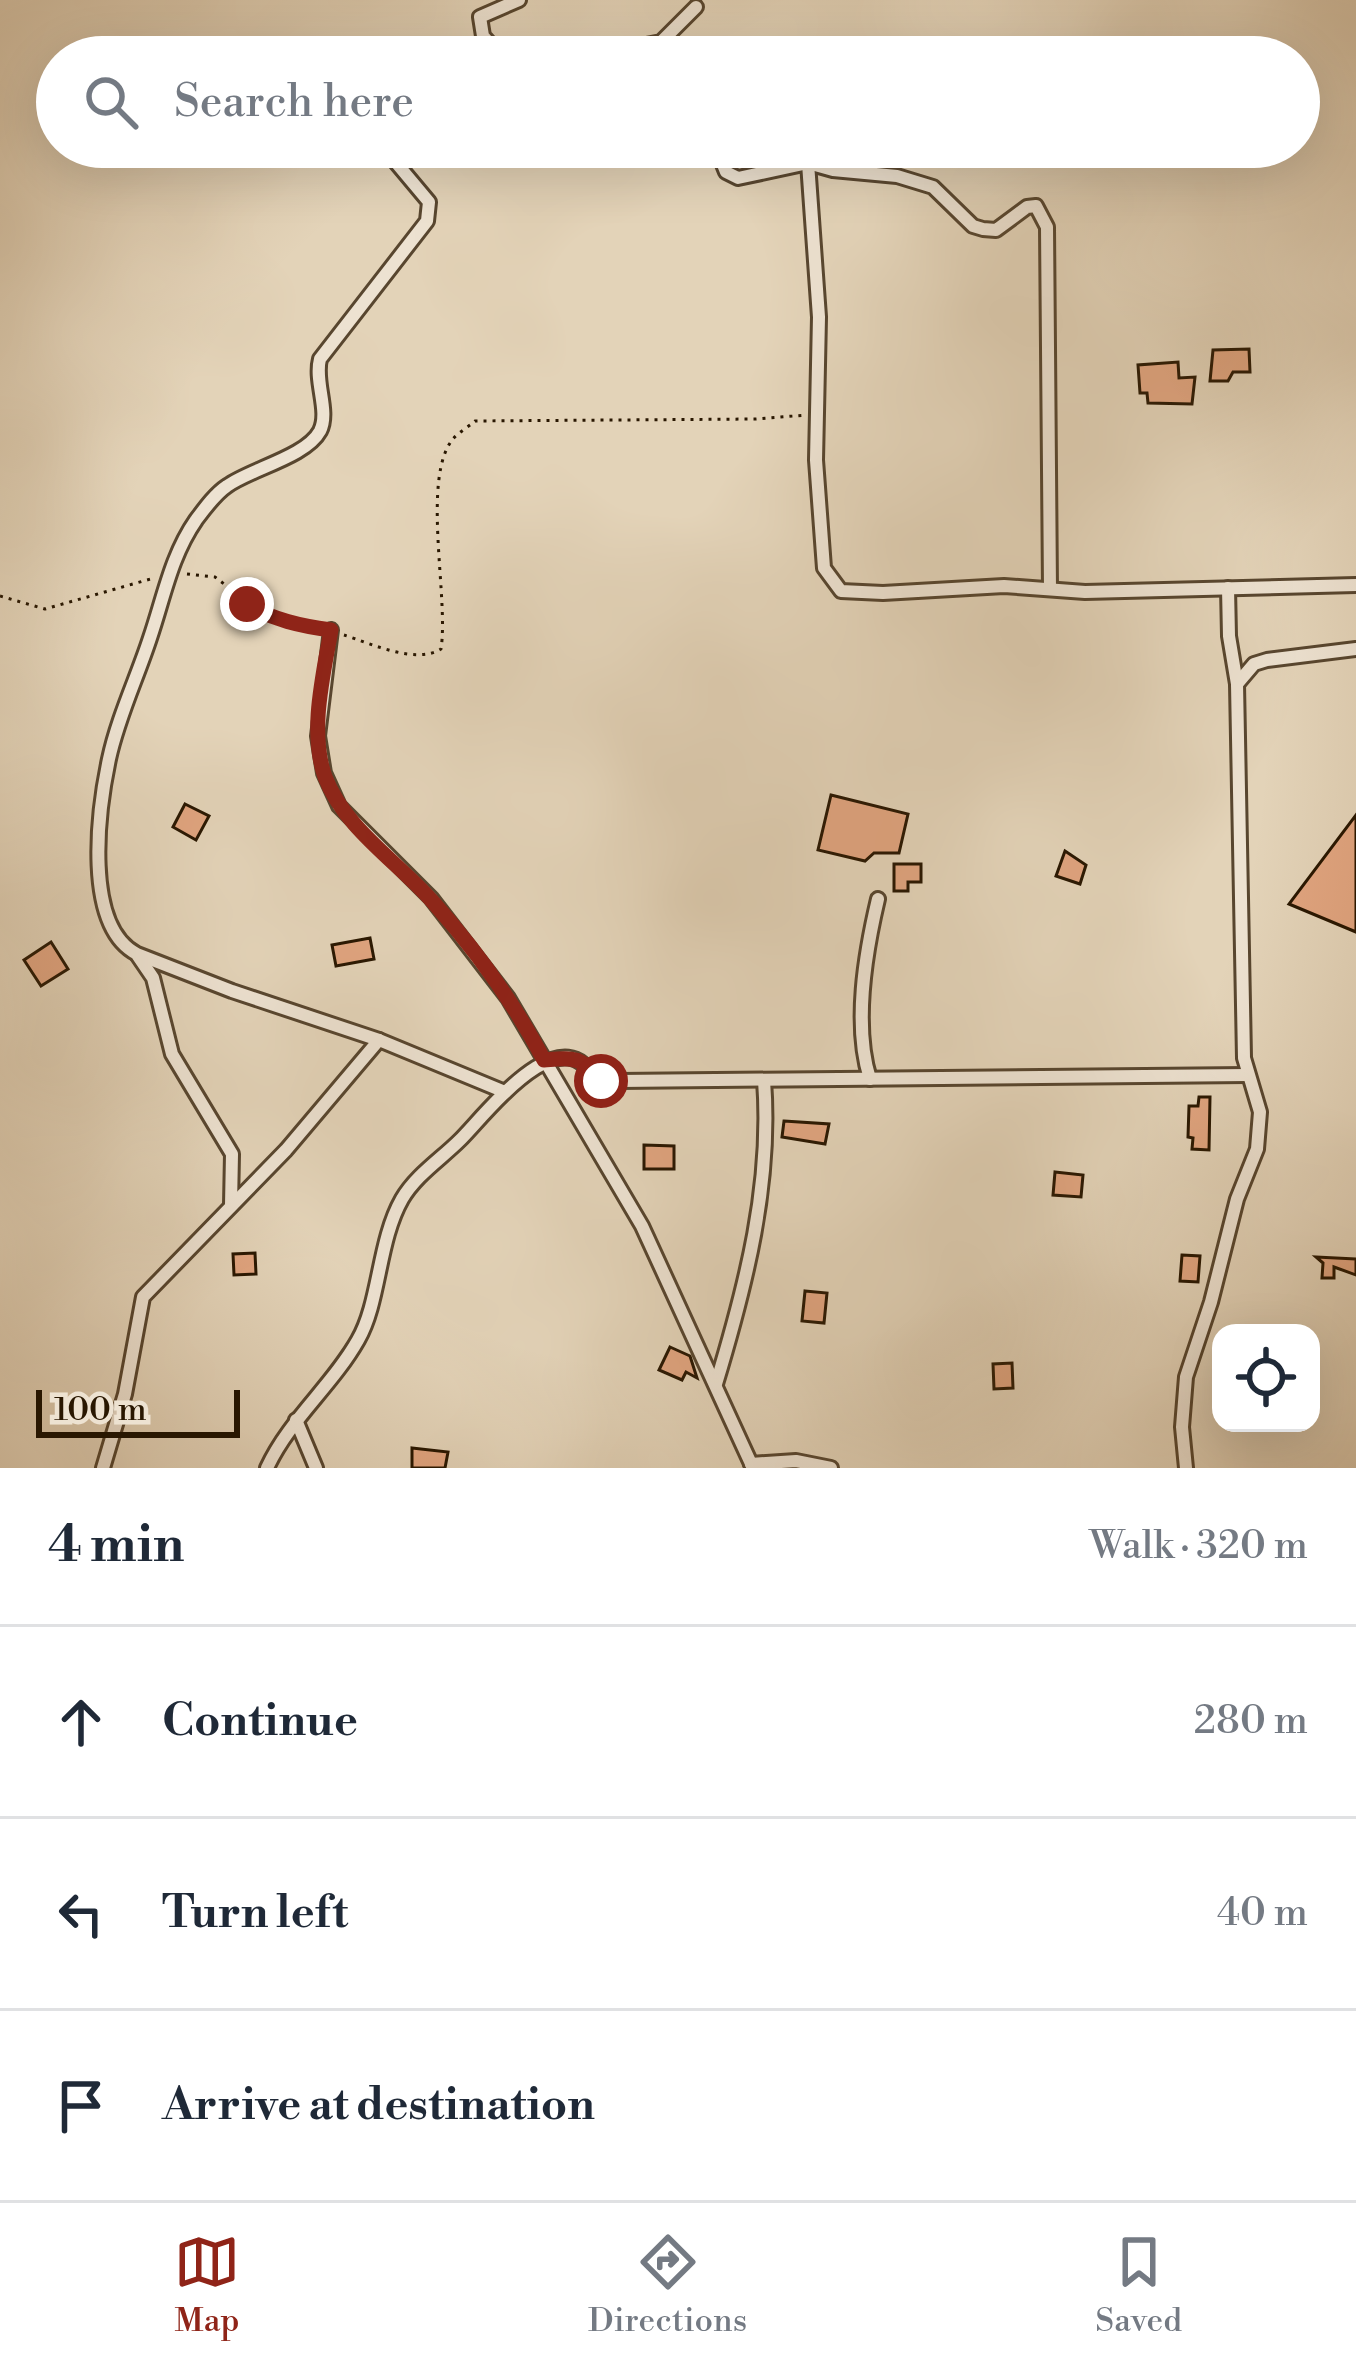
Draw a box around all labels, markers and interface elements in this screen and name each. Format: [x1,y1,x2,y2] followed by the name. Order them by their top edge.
[36,36,1320,168] search box
[78,69,144,135] icon: search
[174,74,414,131] text: Search here
[220,577,274,631] route end
[574,1054,628,1108] route start
[1212,1324,1320,1432] map controls
[1212,1324,1320,1432] button: locate
[36,1384,240,1437] scale bar
[54,1390,147,1431] text: 100 m
[48,1514,184,1578] text: 4 min
[1089,1522,1308,1571] text: Walk · 320 m
[48,1689,114,1755] icon: ahead
[162,1693,358,1750] text: Continue
[1194,1697,1308,1746] text: 280 m
[48,1881,114,1947] icon: left
[162,1885,348,1942] text: Turn left
[1217,1889,1308,1938] text: 40 m
[48,2073,114,2139] icon: arrive
[162,2077,595,2134] text: Arrive at destination
[174,2229,240,2342] tab: Map
[588,2229,747,2342] tab: Directions
[1095,2229,1182,2342] tab: Saved

